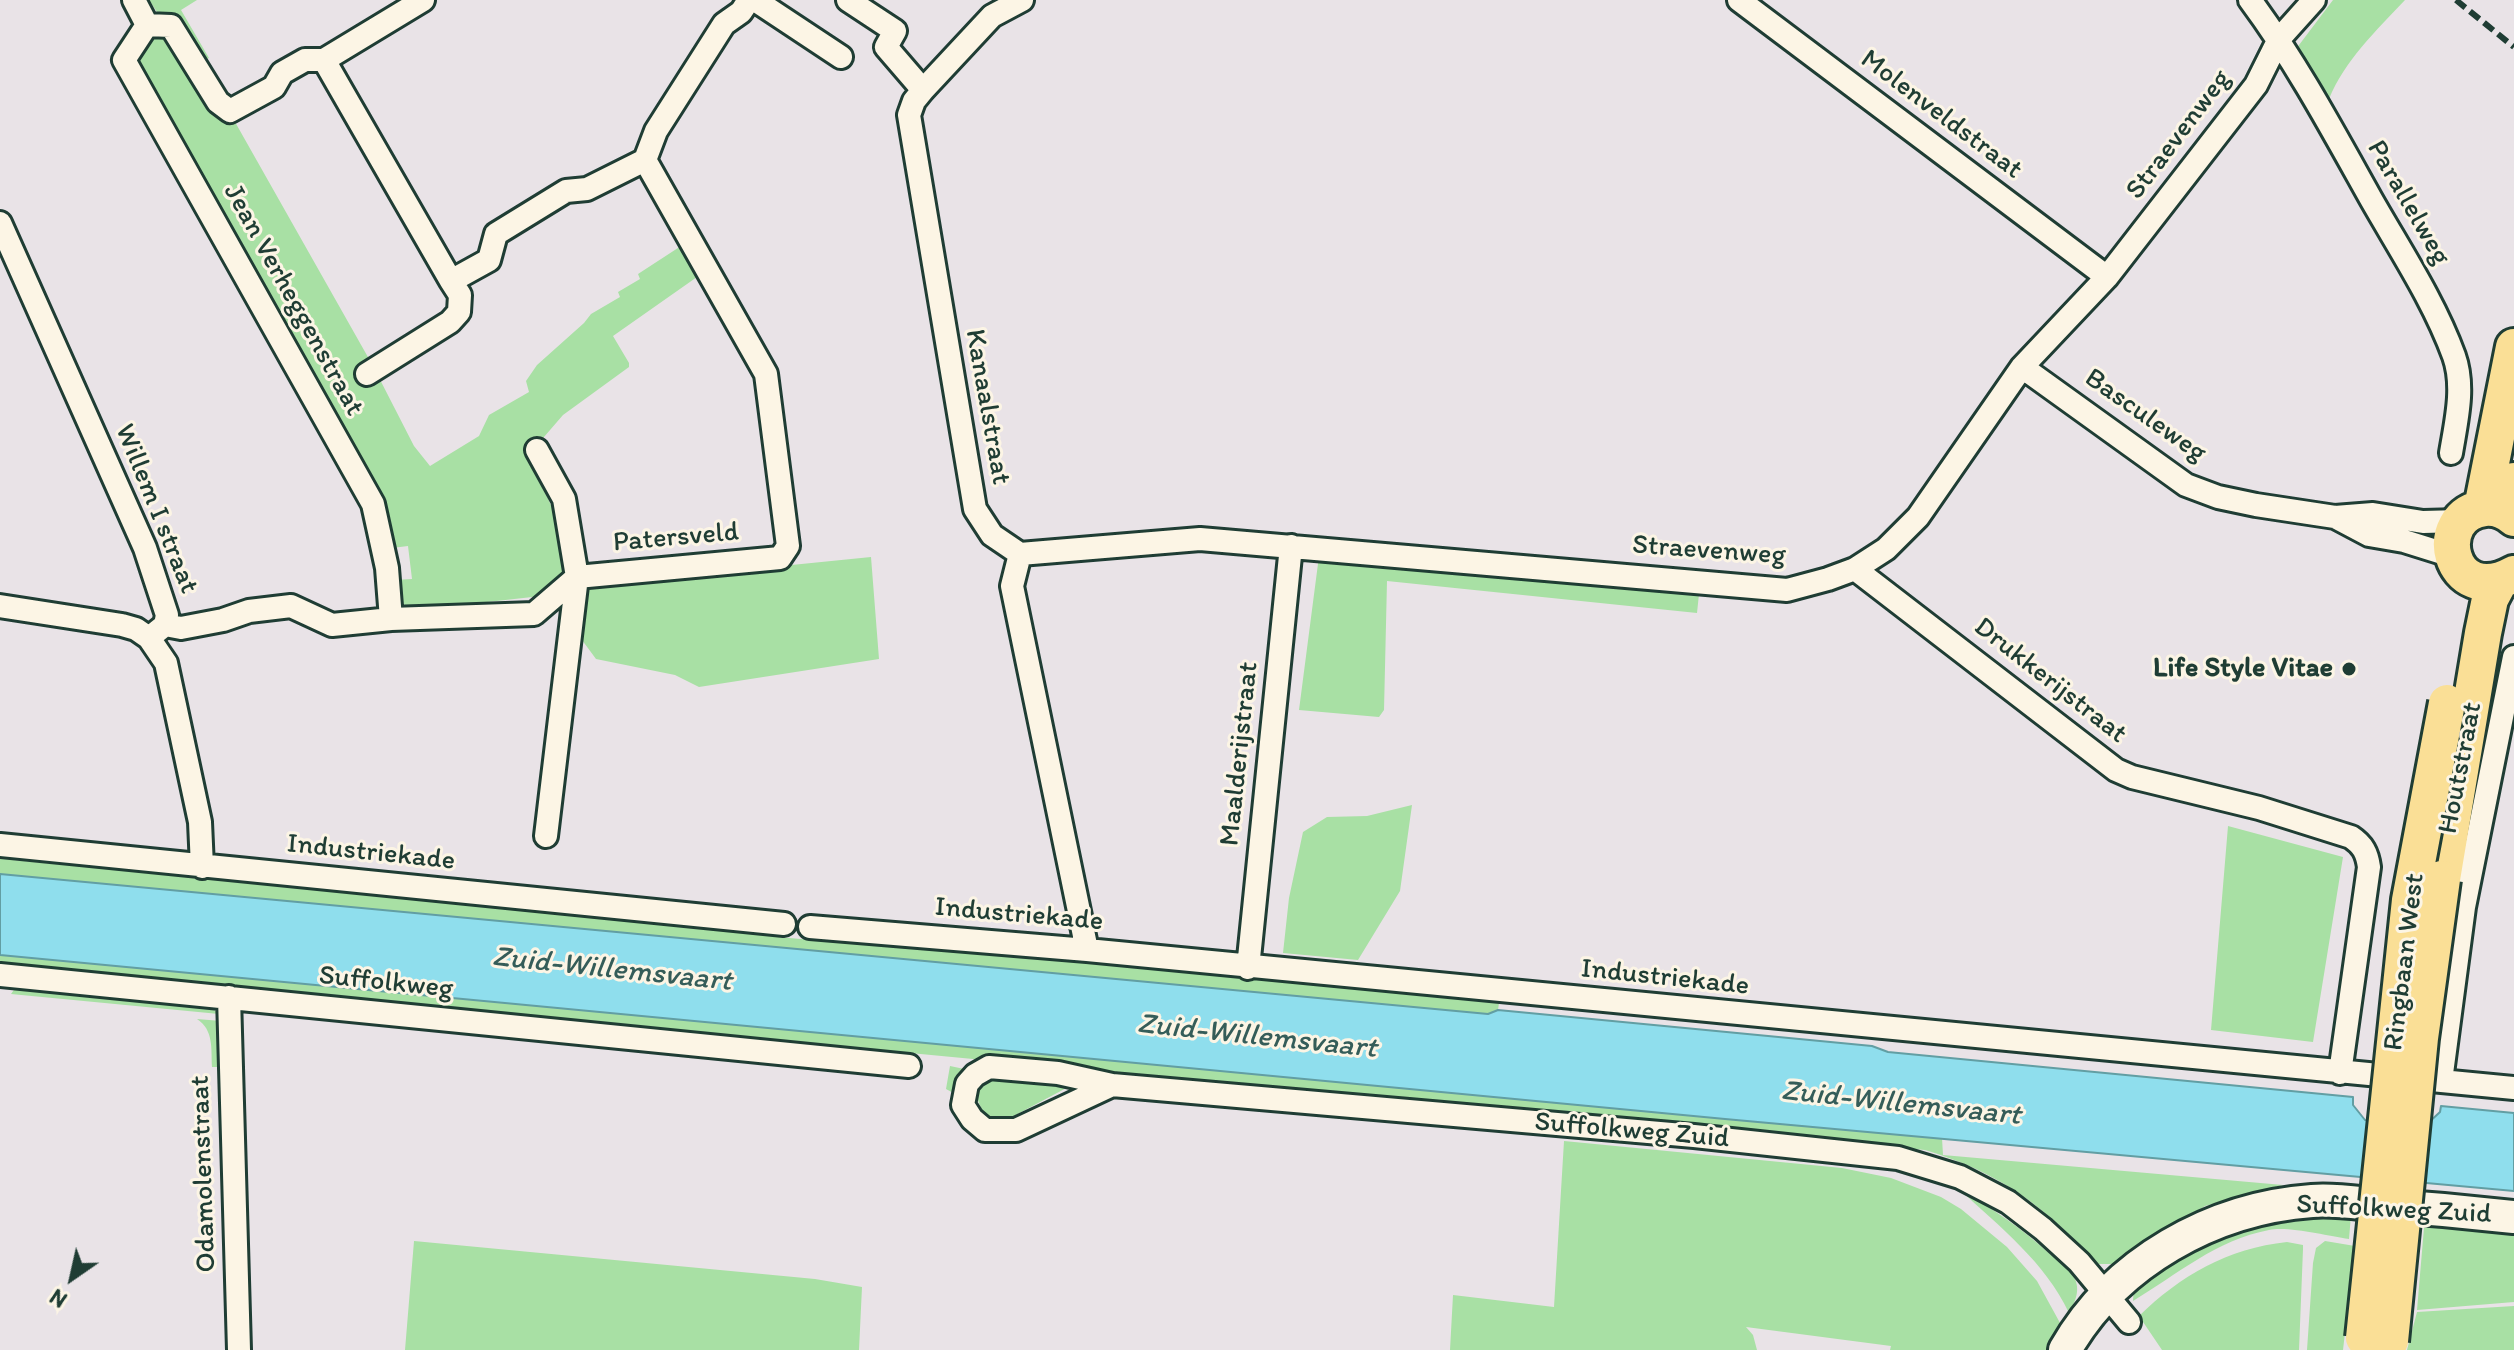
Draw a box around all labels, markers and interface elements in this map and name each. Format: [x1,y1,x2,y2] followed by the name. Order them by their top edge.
[1853,43,2029,187] street label: Molenveldstraat
[2119,63,2239,207] street label: Straevenweg
[2359,135,2457,271] street label: Parallelweg
[215,178,371,422] street label: Jean Verheggenstraat
[957,327,1017,487] street label: Kanaalstraat
[2078,362,2212,470] street label: Basculeweg
[107,419,205,599] street label: Willem I straat
[612,516,740,560] street label: Patersveld
[1631,529,1787,573] street label: Straevenweg
[1967,611,2133,751] street label: Drukkerijstraat
[2153,652,2333,686] place label: Life Style Vitae
[1214,660,1266,848] street label: Maalderijstraat
[2340,660,2358,678] marker: Life Style Vitae
[2432,699,2490,837] street label: Houtstraat
[285,827,457,879] street label: Industriekade
[2377,871,2433,1053] street label: Ringbaan West
[933,891,1105,939] street label: Industriekade
[491,940,733,1000] water label: Zuid-Willemsvaart
[1579,952,1751,1004] street label: Industriekade
[317,959,455,1007] street label: Suffolkweg
[1136,1007,1378,1067] water label: Zuid-Willemsvaart
[1780,1074,2022,1134] water label: Zuid-Willemsvaart
[184,1075,224,1273] street label: Odamolenstraat
[1533,1106,1731,1156] street label: Suffolkweg Zuid
[2296,1188,2492,1232] street label: Suffolkweg Zuid
[32,1238,112,1318] north arrow
[45,1283,72,1314] text: N

